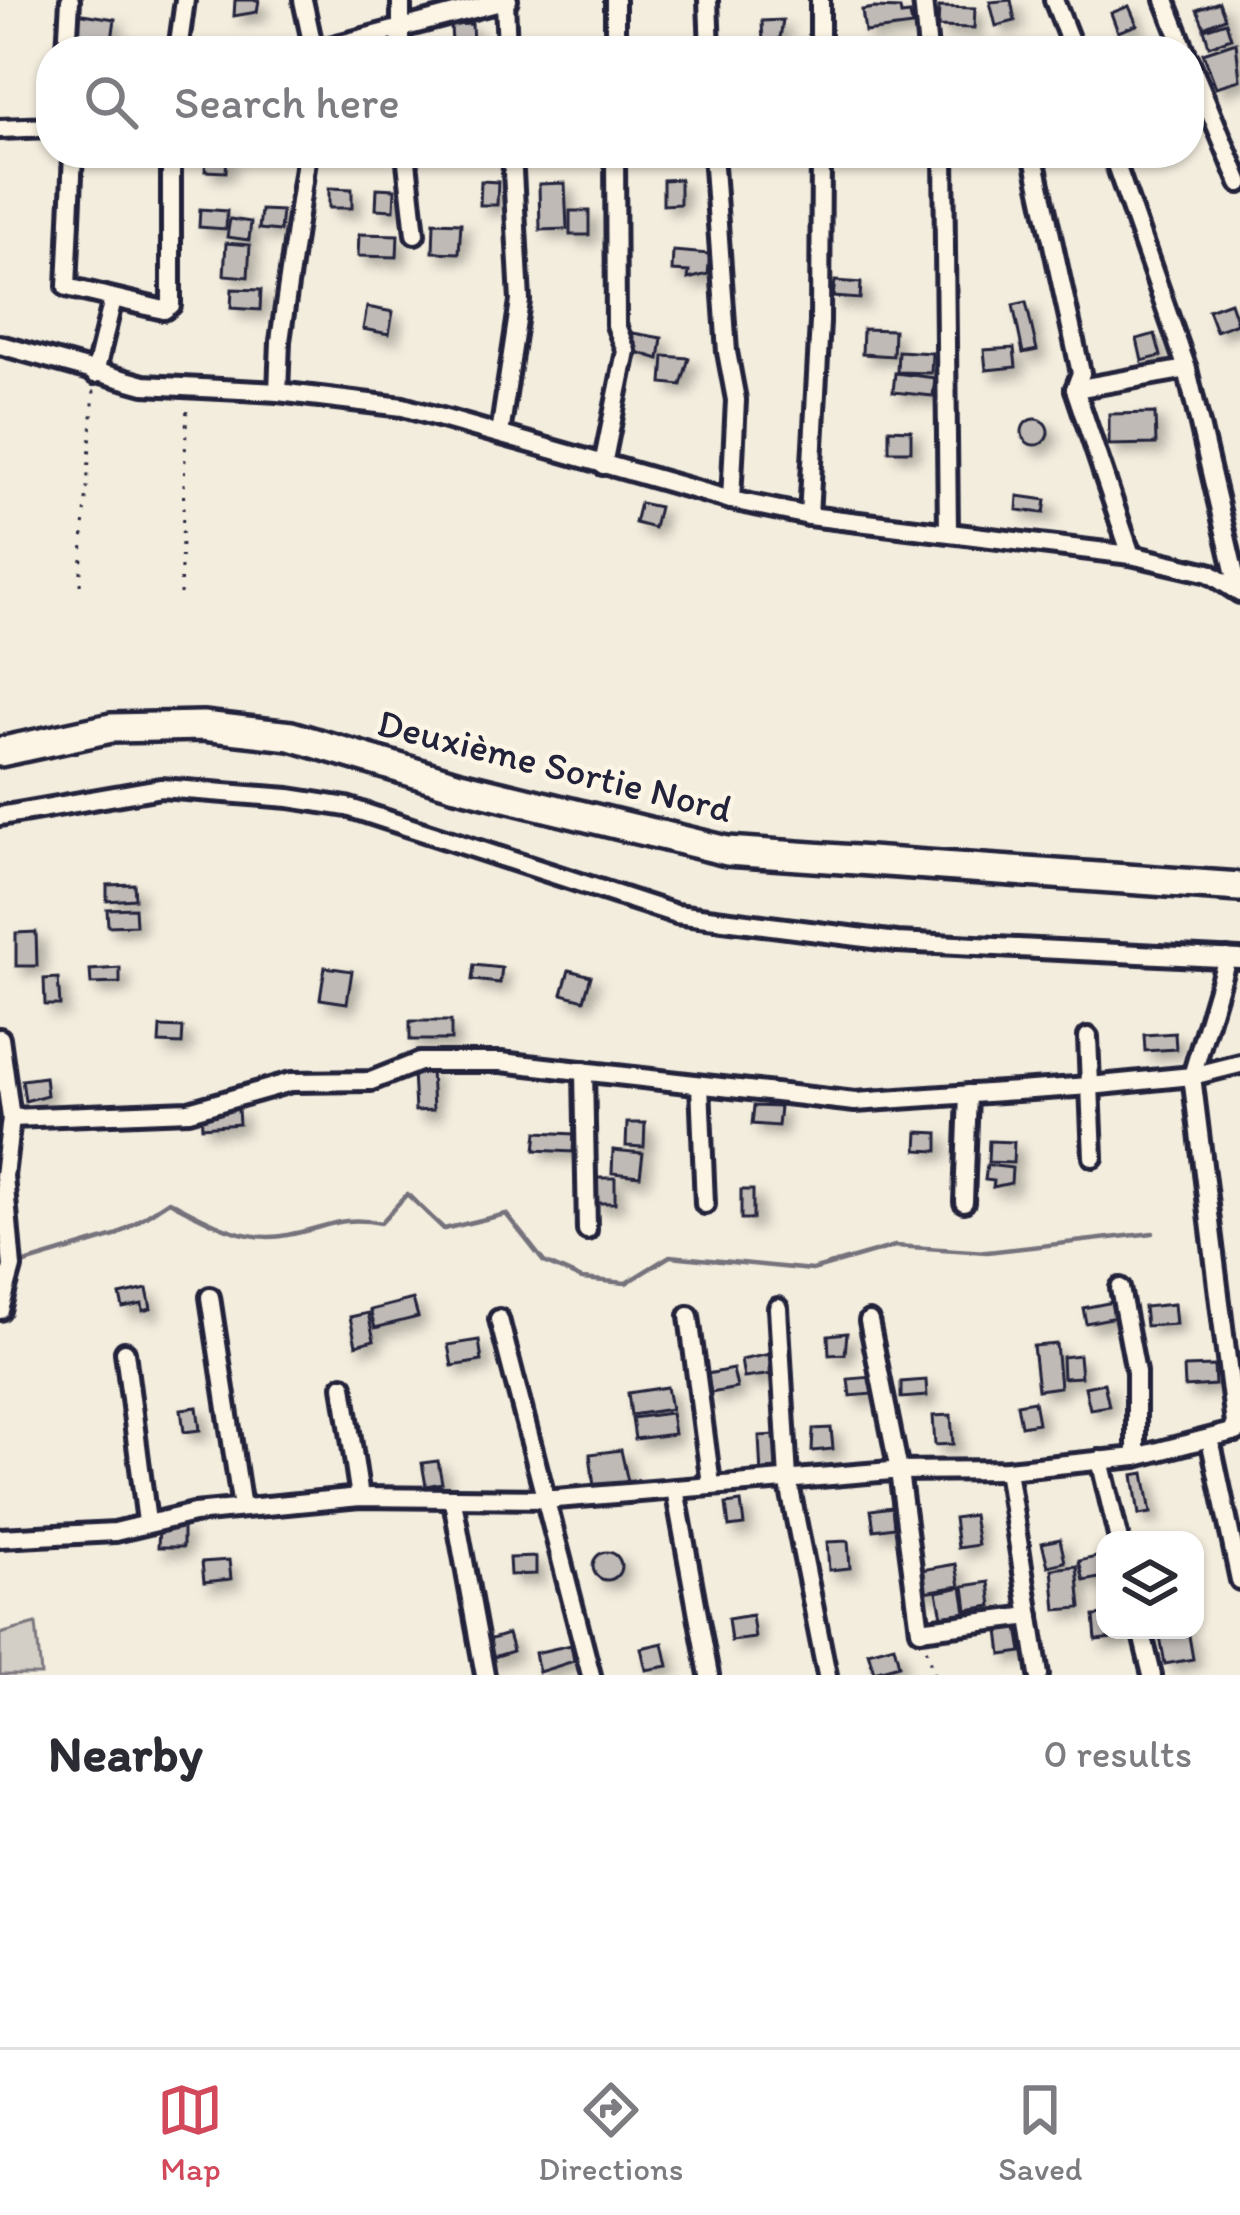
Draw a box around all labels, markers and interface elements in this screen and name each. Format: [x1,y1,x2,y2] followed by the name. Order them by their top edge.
[36,36,1204,168] search box
[78,69,144,135] icon: search
[174,75,400,129] text: Search here
[373,699,737,832] street label: Deuxième Sortie Nord
[1096,1531,1204,1639] map controls
[1096,1531,1204,1639] button: layers
[48,1723,203,1784] text: Nearby
[1043,1730,1192,1777] text: 0 results
[157,2077,223,2188] tab: Map
[538,2077,683,2188] tab: Directions
[998,2077,1083,2188] tab: Saved

